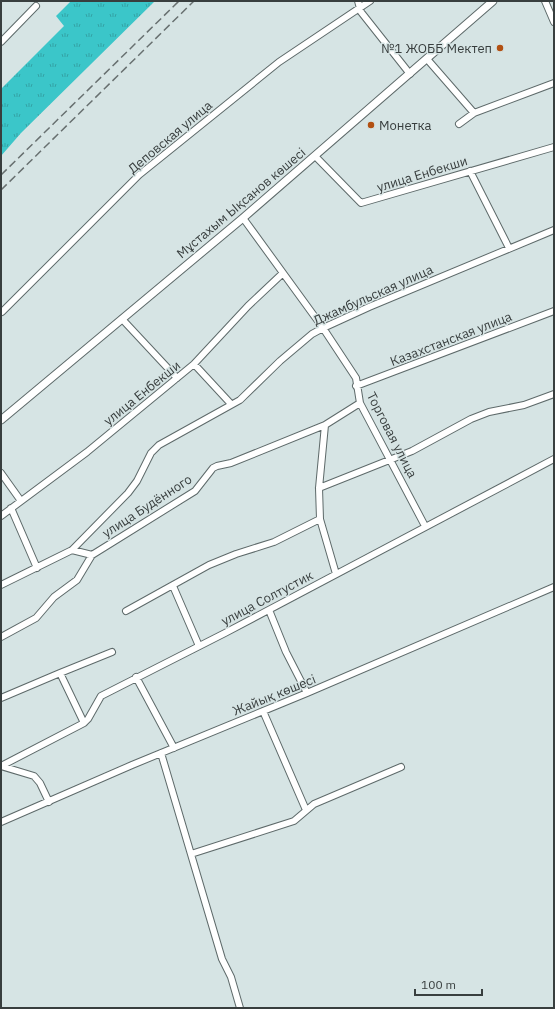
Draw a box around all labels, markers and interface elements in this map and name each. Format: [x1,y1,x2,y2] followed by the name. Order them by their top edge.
[381,40,492,57] place label: №1 ЖОББ Мектеп
[495,43,505,53] marker: №1 ЖОББ Мектеп
[124,97,216,177] street label: Деповская улица
[379,117,432,134] place label: Монетка
[366,120,376,130] marker: Монетка
[173,144,309,262] street label: Мұстахым Ықсанов көшесі
[375,152,469,196] street label: улица Енбекши
[310,261,436,329] street label: Джамбульская улица
[388,308,514,370] street label: Казахстанская улица
[100,357,184,429] street label: улица Енбекши
[363,389,421,481] street label: Торговая улица
[99,471,195,541] street label: улица Будённого
[218,567,316,629] street label: улица Солтустик
[230,671,318,719] street label: Жайық көшесі
[415,971,482,997] scale bar
[421,977,456,992] text: 100 m

